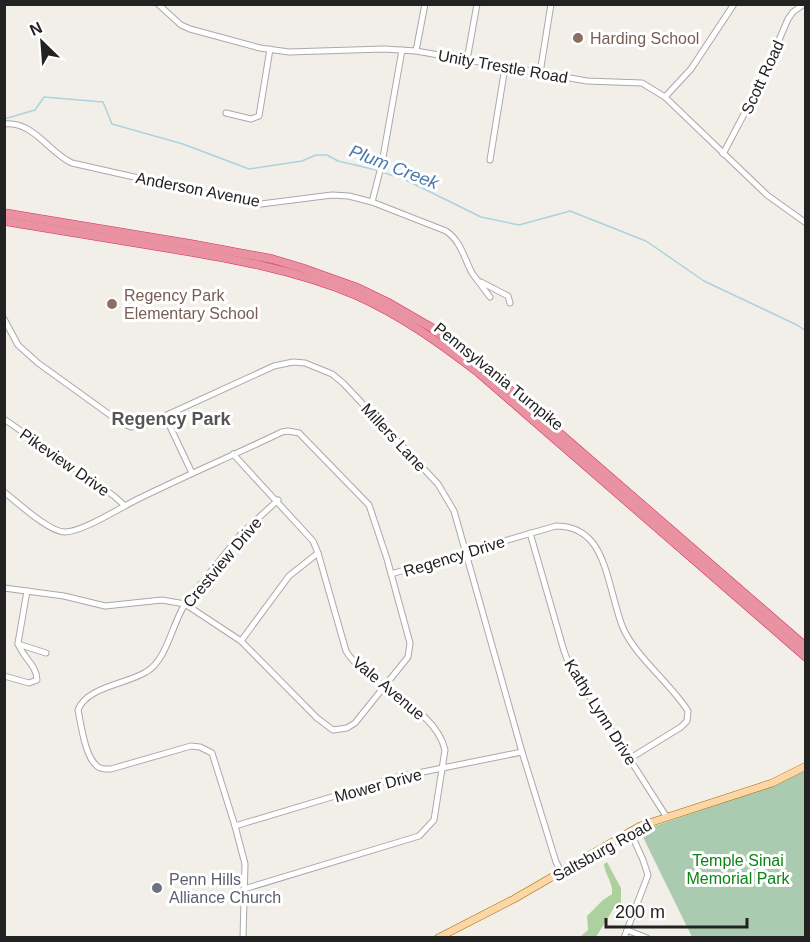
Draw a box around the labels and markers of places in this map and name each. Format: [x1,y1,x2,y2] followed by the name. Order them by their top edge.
[590,30,699,47] place label: Harding School
[571,31,585,45] marker: Harding School
[124,287,258,322] place label: Regency Park Elementary School
[105,297,119,311] marker: Regency Park Elementary School
[169,871,281,906] place label: Penn Hills Alliance Church
[150,881,164,895] marker: Penn Hills Alliance Church

